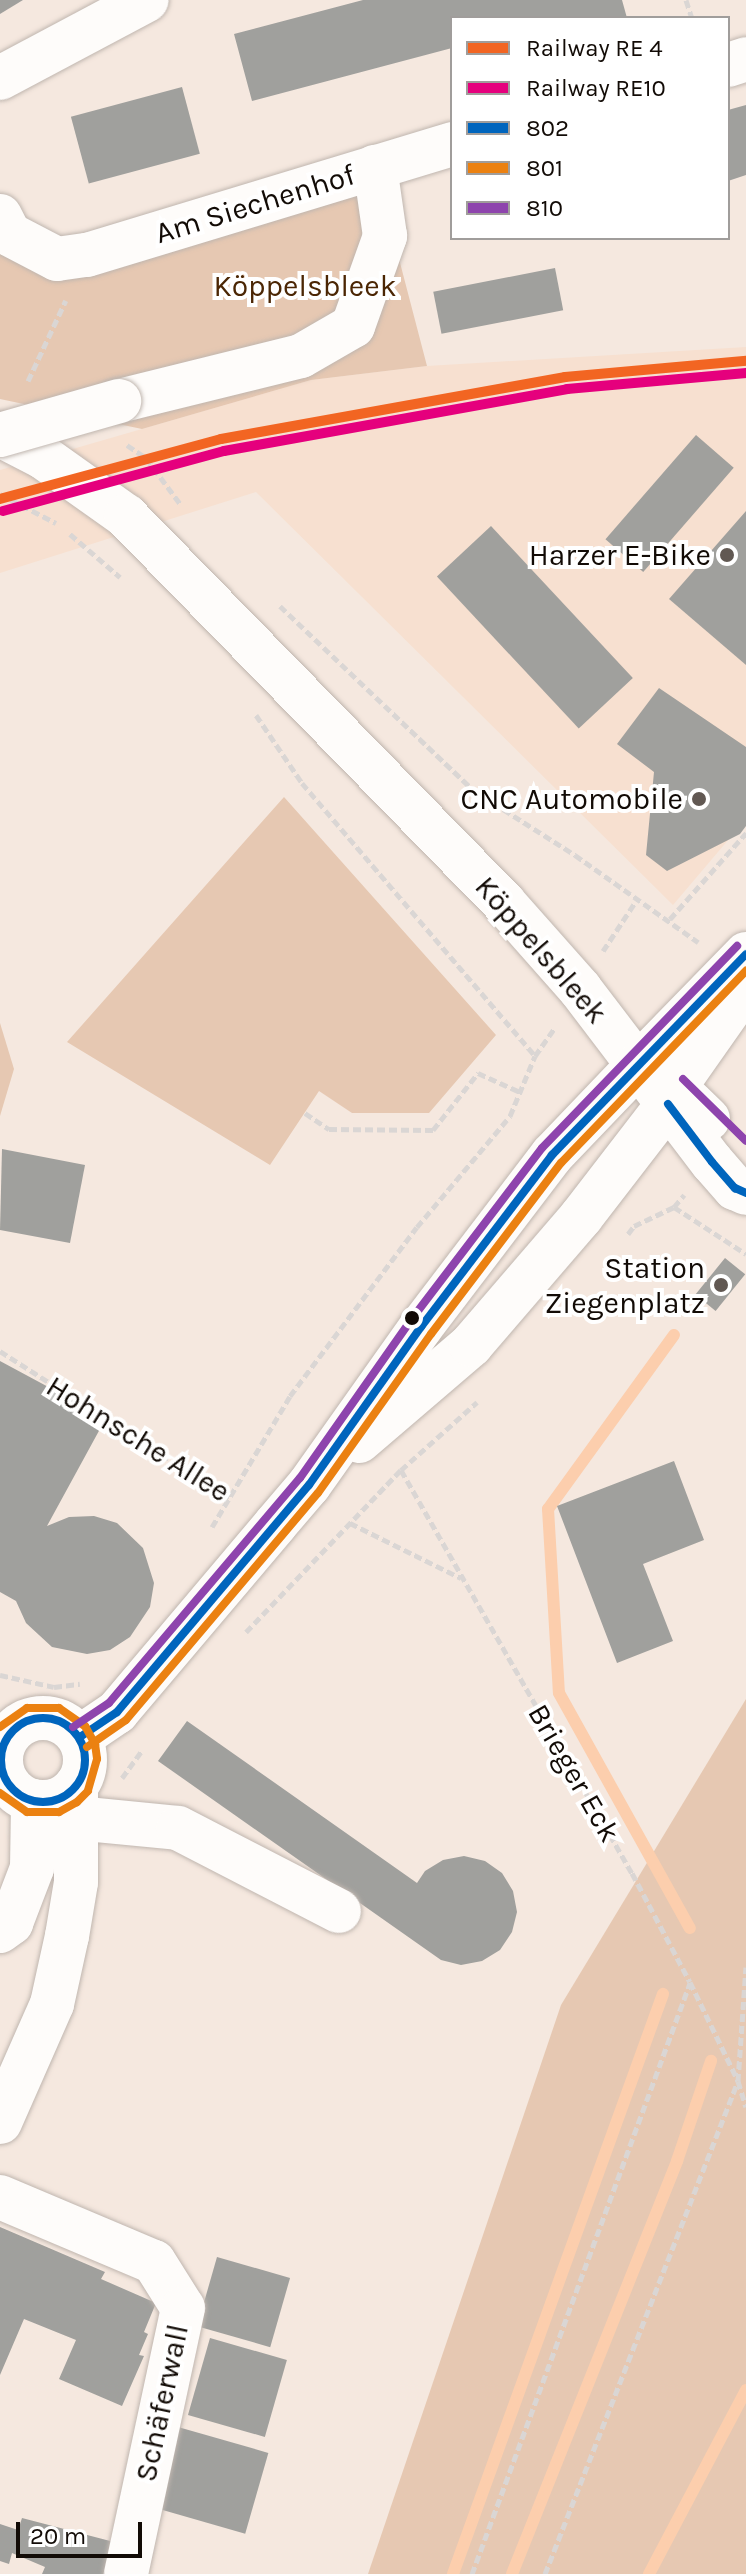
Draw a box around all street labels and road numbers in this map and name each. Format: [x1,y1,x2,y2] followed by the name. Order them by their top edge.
[151,157,359,251] street label: Am Siechenhof
[467,869,615,1031] street label: Köppelsbleek
[40,1368,236,1510] street label: Hohnsche Allee
[520,1698,628,1848] street label: Brieger Eck
[128,2321,196,2485] street label: Schäferwall

